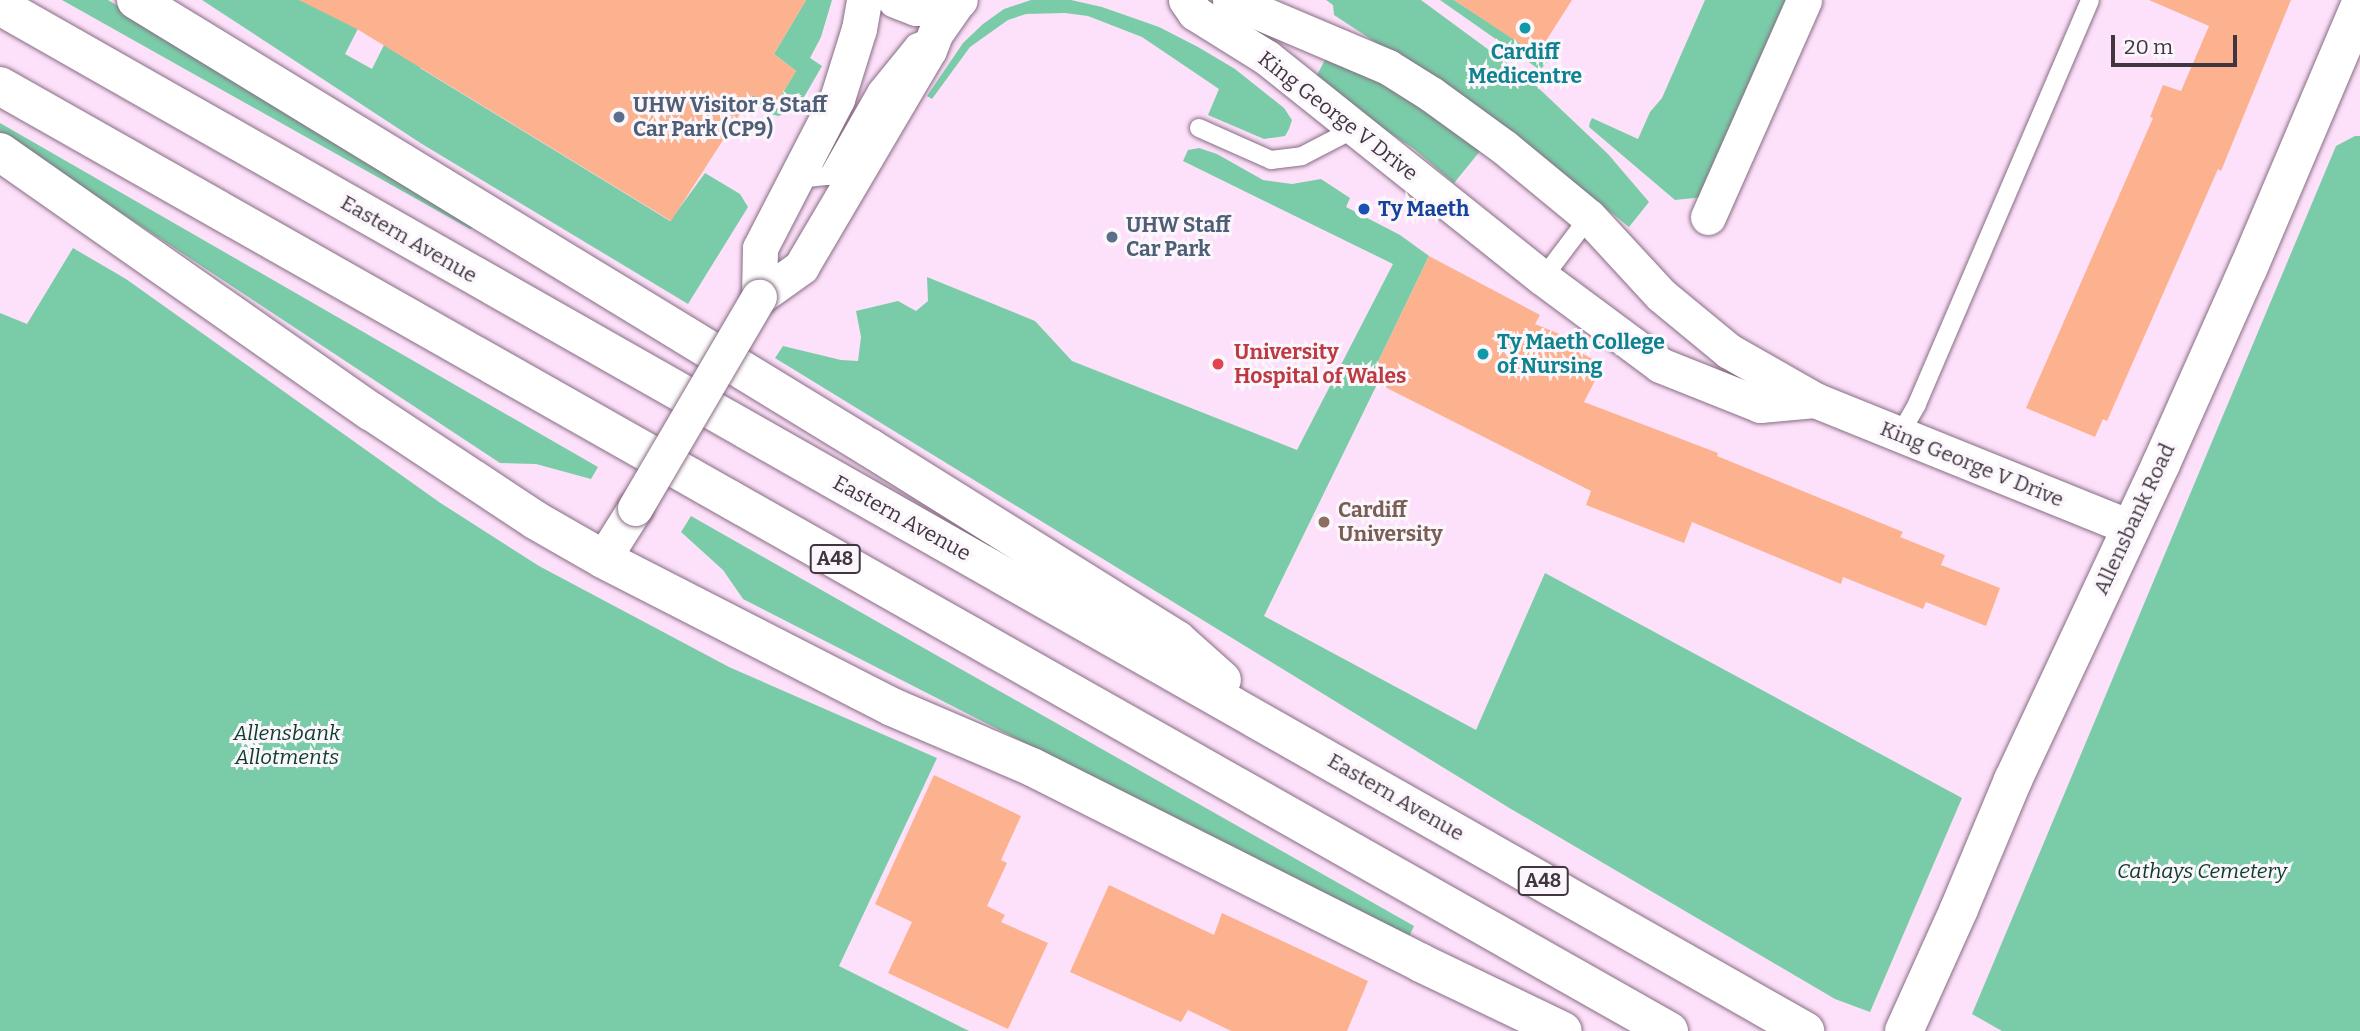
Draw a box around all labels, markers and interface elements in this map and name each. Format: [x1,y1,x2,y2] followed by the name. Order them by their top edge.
[1517,20,1533,36] marker: Cardiff Medicentre
[2115,21,2241,65] scale bar
[2124,34,2173,60] text: 20 m
[1468,39,1582,89] place label: Cardiff Medicentre
[1253,46,1423,186] street label: King George V Drive
[633,92,827,142] place label: UHW Visitor & Staff Car Park (CP9)
[611,109,627,125] marker: UHW Visitor & Staff Car Park (CP9)
[336,190,482,288] street label: Eastern Avenue
[1378,196,1469,222] place label: Ty Maeth
[1356,201,1372,217] marker: Ty Maeth
[1126,212,1230,262] place label: UHW Staff Car Park
[1104,229,1120,245] marker: UHW Staff Car Park
[1497,329,1665,379] place label: Ty Maeth College of Nursing
[1234,339,1406,389] place label: University Hospital of Wales
[1475,346,1491,362] marker: Ty Maeth College of Nursing
[1208,354,1228,374] marker: University Hospital of Wales
[1877,416,2067,512] street label: King George V Drive
[2088,439,2180,599] street label: Allensbank Road
[829,470,975,566] street label: Eastern Avenue
[1338,497,1443,547] place label: Cardiff University
[1316,514,1332,530] marker: Cardiff University
[809,544,861,574] road number: A48
[234,720,340,770] park label: Allensbank Allotments
[1323,748,1469,846] street label: Eastern Avenue
[2117,858,2287,884] park label: Cathays Cemetery
[1517,866,1569,897] road number: A48

